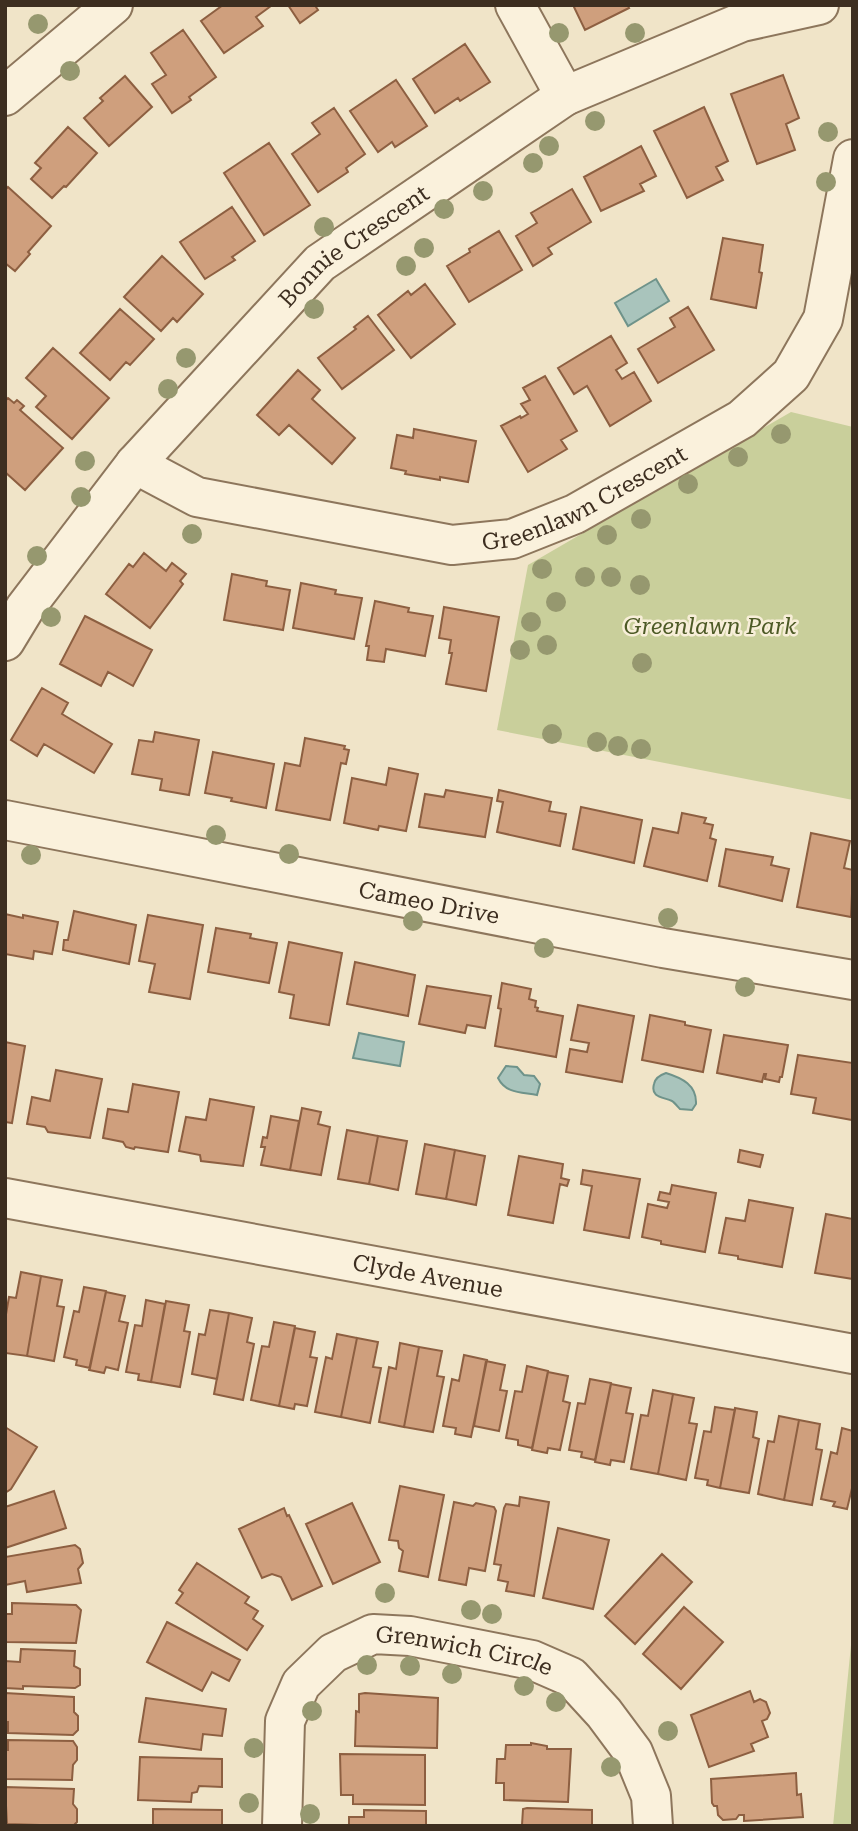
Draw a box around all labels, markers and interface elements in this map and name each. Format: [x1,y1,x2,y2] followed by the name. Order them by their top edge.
[273,179,434,312] street label: Bonnie Crescent
[481,440,692,555] street label: Greenlawn Crescent
[624,613,797,640] park label: Greenlawn Park
[356,876,502,929] street label: Cameo Drive
[350,1249,505,1303] street label: Clyde Avenue
[375,1621,557,1681] street label: Grenwich Circle

